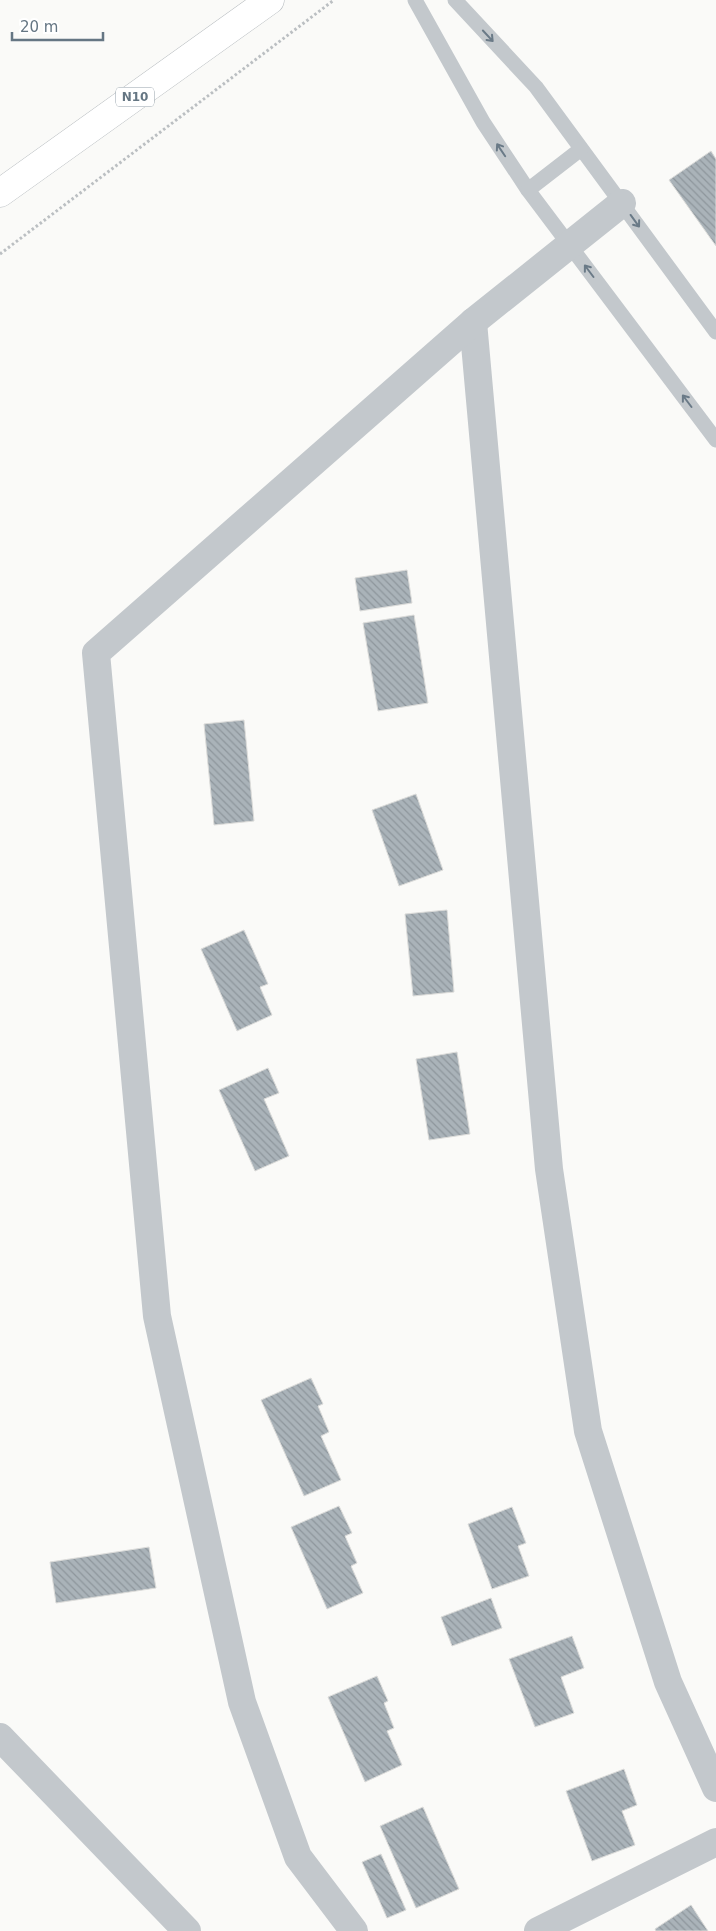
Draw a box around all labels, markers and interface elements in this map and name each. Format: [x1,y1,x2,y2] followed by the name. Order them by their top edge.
[12,10,104,42] scale bar
[20,18,58,36] text: 20 m
[483,29,494,42] one-way arrow
[116,88,154,106] road number: N10
[496,143,506,157] one-way arrow
[630,214,640,228] one-way arrow
[584,264,594,278] one-way arrow
[681,395,692,408] one-way arrow

